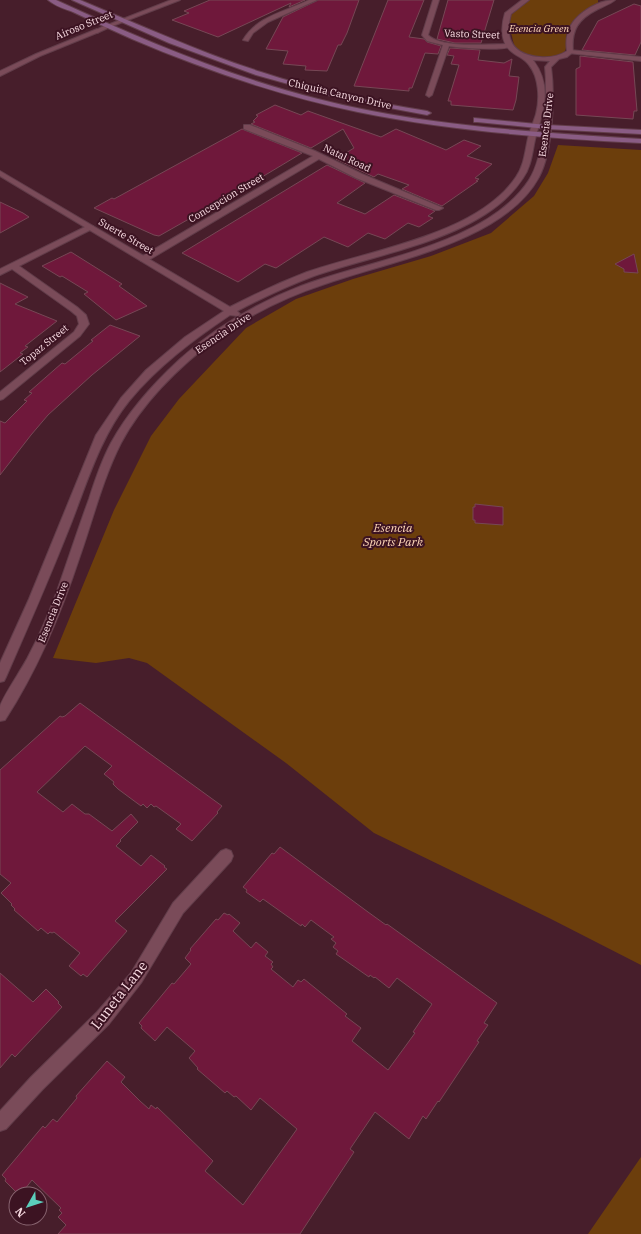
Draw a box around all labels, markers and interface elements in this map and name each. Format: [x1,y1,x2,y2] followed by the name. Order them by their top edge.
[53,7,115,42] street label: Airoso Street
[508,22,569,35] park label: Esencia Green
[444,27,501,41] street label: Vasto Street
[287,76,393,112] street label: Chiquita Canyon Drive
[536,92,556,158] street label: Esencia Drive
[321,141,373,175] street label: Natal Road
[186,170,267,226] street label: Concepcion Street
[96,215,156,257] street label: Suerte Street
[193,310,253,356] street label: Esencia Drive
[17,321,71,369] street label: Topaz Street
[362,520,424,549] park label: Esencia Sports Park
[35,580,71,644] street label: Esencia Drive
[87,957,151,1033] street label: Luneta Lane
[8,1186,48,1226] north arrow
[12,1204,28,1220] text: N

